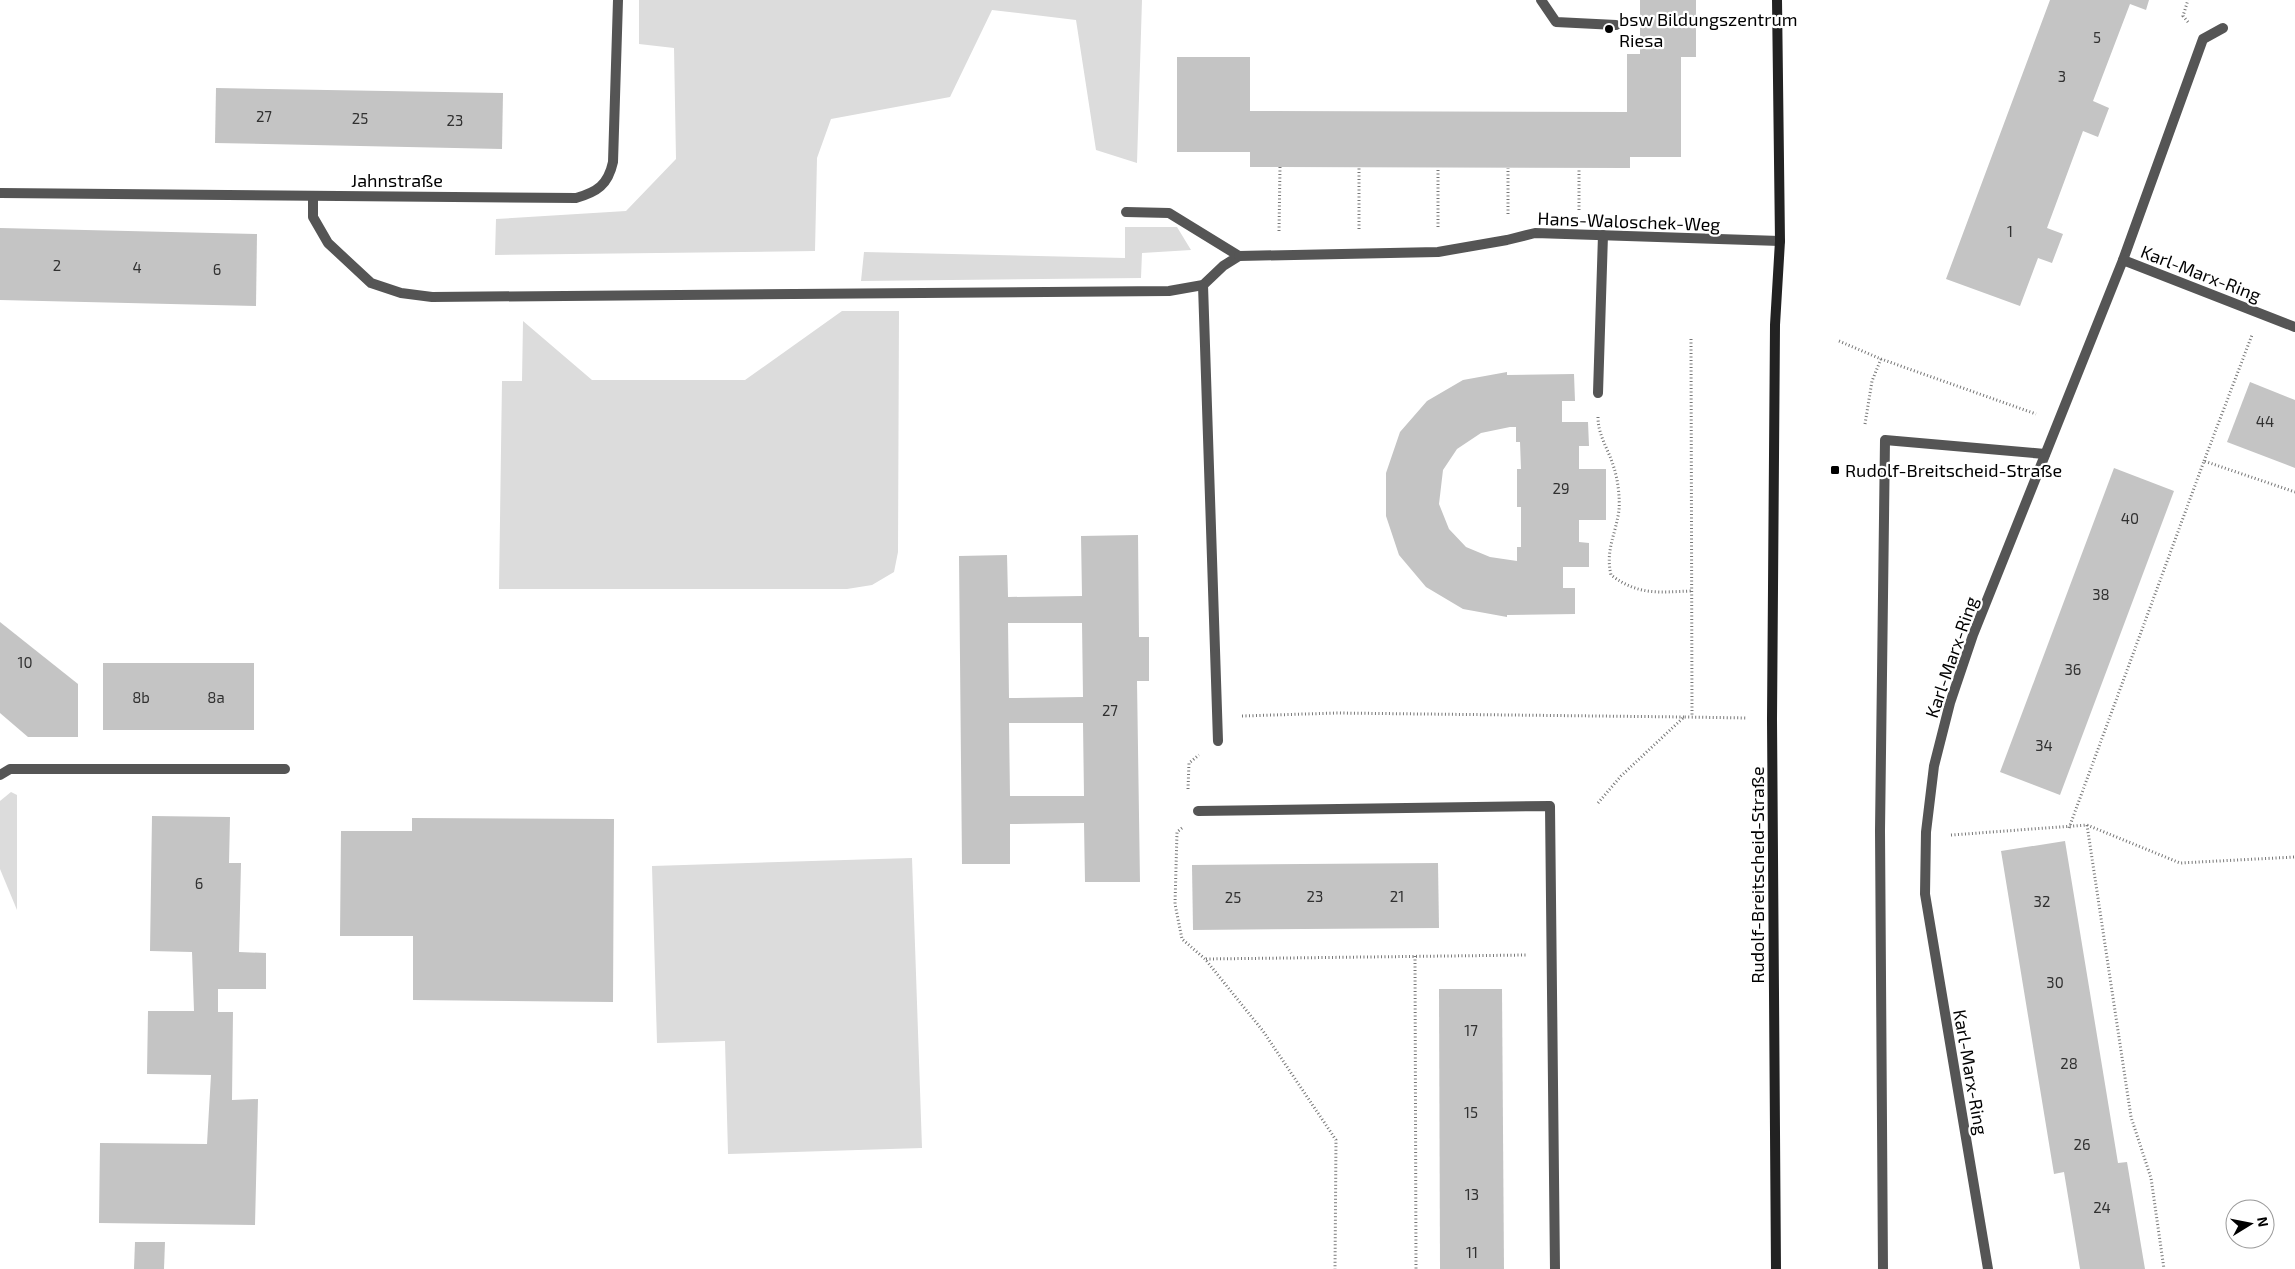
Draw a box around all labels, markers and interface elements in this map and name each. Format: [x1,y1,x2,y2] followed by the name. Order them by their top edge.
[1619,8,1797,51] place label: bsw Bildungszentrum Riesa
[1603,23,1615,35] marker: bsw Bildungszentrum Riesa
[2093,28,2101,46] house number: 5
[2058,67,2066,85] house number: 3
[256,107,272,125] house number: 27
[352,109,368,127] house number: 25
[447,111,463,129] house number: 23
[351,169,443,191] street label: Jahnstraße
[1537,207,1721,235] street label: Hans-Waloschek-Weg
[2007,222,2013,240] house number: 1
[2138,240,2264,306] street label: Karl-Marx-Ring
[53,256,61,274] house number: 2
[132,258,142,276] house number: 4
[213,260,221,278] house number: 6
[2256,412,2274,430] house number: 44
[1845,459,2062,481] place label: Rudolf-Breitscheid-Straße
[1829,464,1841,476] marker: Rudolf-Breitscheid-Straße
[1552,479,1570,497] house number: 29
[2121,509,2139,527] house number: 40
[2092,585,2110,603] house number: 38
[1920,593,1982,721] street label: Karl-Marx-Ring
[17,653,33,671] house number: 10
[2065,660,2081,678] house number: 36
[132,688,150,706] house number: 8b
[207,688,225,706] house number: 8a
[1102,701,1118,719] house number: 27
[2035,736,2053,754] house number: 34
[1746,766,1768,984] street label: Rudolf-Breitscheid-Straße
[195,874,203,892] house number: 6
[1307,887,1323,905] house number: 23
[1390,887,1404,905] house number: 21
[1225,888,1241,906] house number: 25
[2034,892,2050,910] house number: 32
[2046,973,2064,991] house number: 30
[1949,1008,1993,1136] street label: Karl-Marx-Ring
[1464,1021,1478,1039] house number: 17
[2060,1054,2078,1072] house number: 28
[1464,1103,1478,1121] house number: 15
[2073,1135,2091,1153] house number: 26
[1465,1185,1479,1203] house number: 13
[2093,1198,2111,1216] house number: 24
[2225,1199,2275,1249] north arrow
[2254,1215,2273,1228] text: N
[1466,1243,1478,1261] house number: 11

